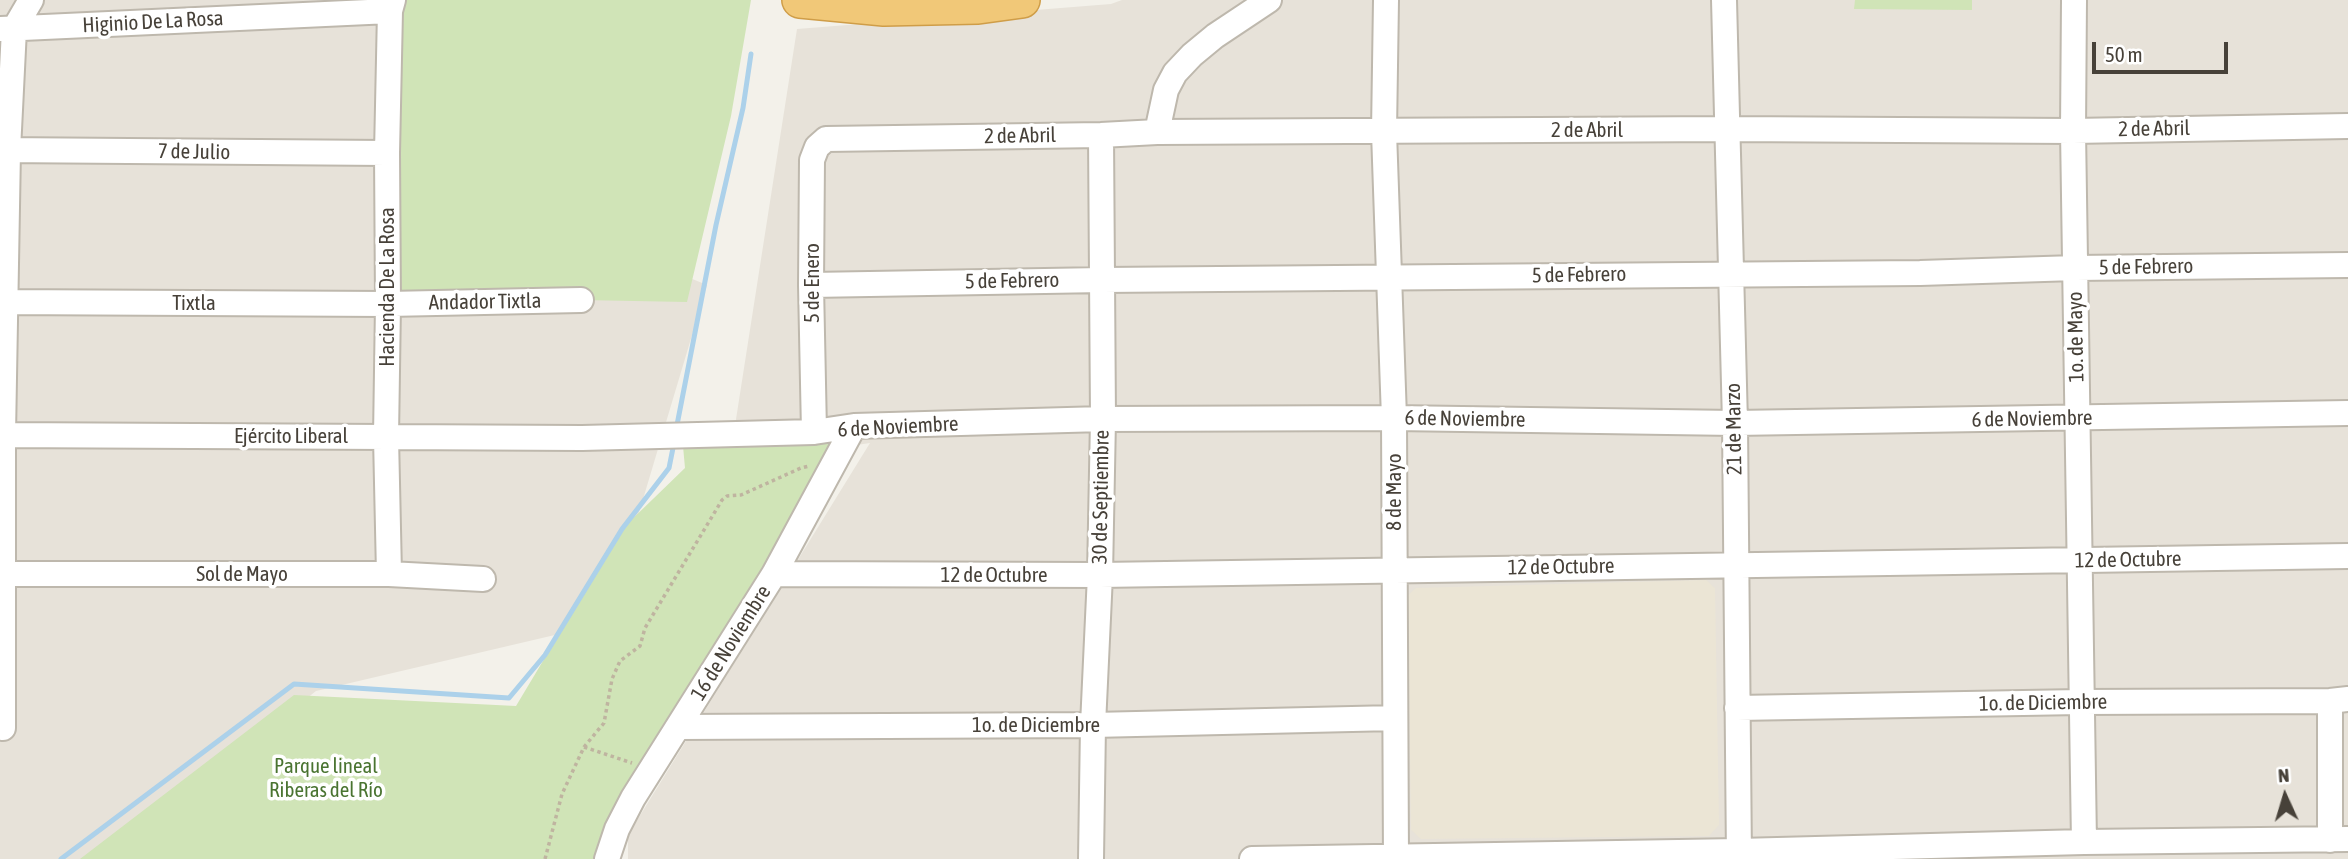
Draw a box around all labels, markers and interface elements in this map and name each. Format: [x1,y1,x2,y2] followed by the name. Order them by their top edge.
[82,6,224,38] street label: Higinio De La Rosa
[2096,28,2232,72] scale bar
[2105,42,2143,66] text: 50 m
[2118,116,2190,142] street label: 2 de Abril
[1551,117,1623,143] street label: 2 de Abril
[984,123,1056,149] street label: 2 de Abril
[158,139,230,165] street label: 7 de Julio
[374,207,400,367] street label: Hacienda De La Rosa
[799,243,825,323] street label: 5 de Enero
[2099,254,2193,280] street label: 5 de Febrero
[1532,262,1626,288] street label: 5 de Febrero
[965,268,1059,294] street label: 5 de Febrero
[428,288,542,316] street label: Andador Tixtla
[172,290,216,316] street label: Tixtla
[2063,291,2089,383] street label: 1o. de Mayo
[1721,383,1747,475] street label: 21 de Marzo
[1404,405,1526,433] street label: 6 de Noviembre
[1971,405,2093,433] street label: 6 de Noviembre
[837,411,959,443] street label: 6 de Noviembre
[234,423,348,449] street label: Ejército Liberal
[1087,430,1115,564] street label: 30 de Septiembre
[1381,453,1407,531] street label: 8 de Mayo
[2074,546,2182,574] street label: 12 de Octubre
[1507,553,1615,581] street label: 12 de Octubre
[196,561,288,587] street label: Sol de Mayo
[941,562,1047,588] street label: 12 de Octubre
[686,581,776,705] street label: 16 de Noviembre
[1979,689,2107,717] street label: 1o. de Diciembre
[972,712,1100,738] street label: 1o. de Diciembre
[269,753,383,803] park label: Parque lineal Riberas del Río
[2250,761,2320,831] north arrow
[2277,764,2290,786] text: N

